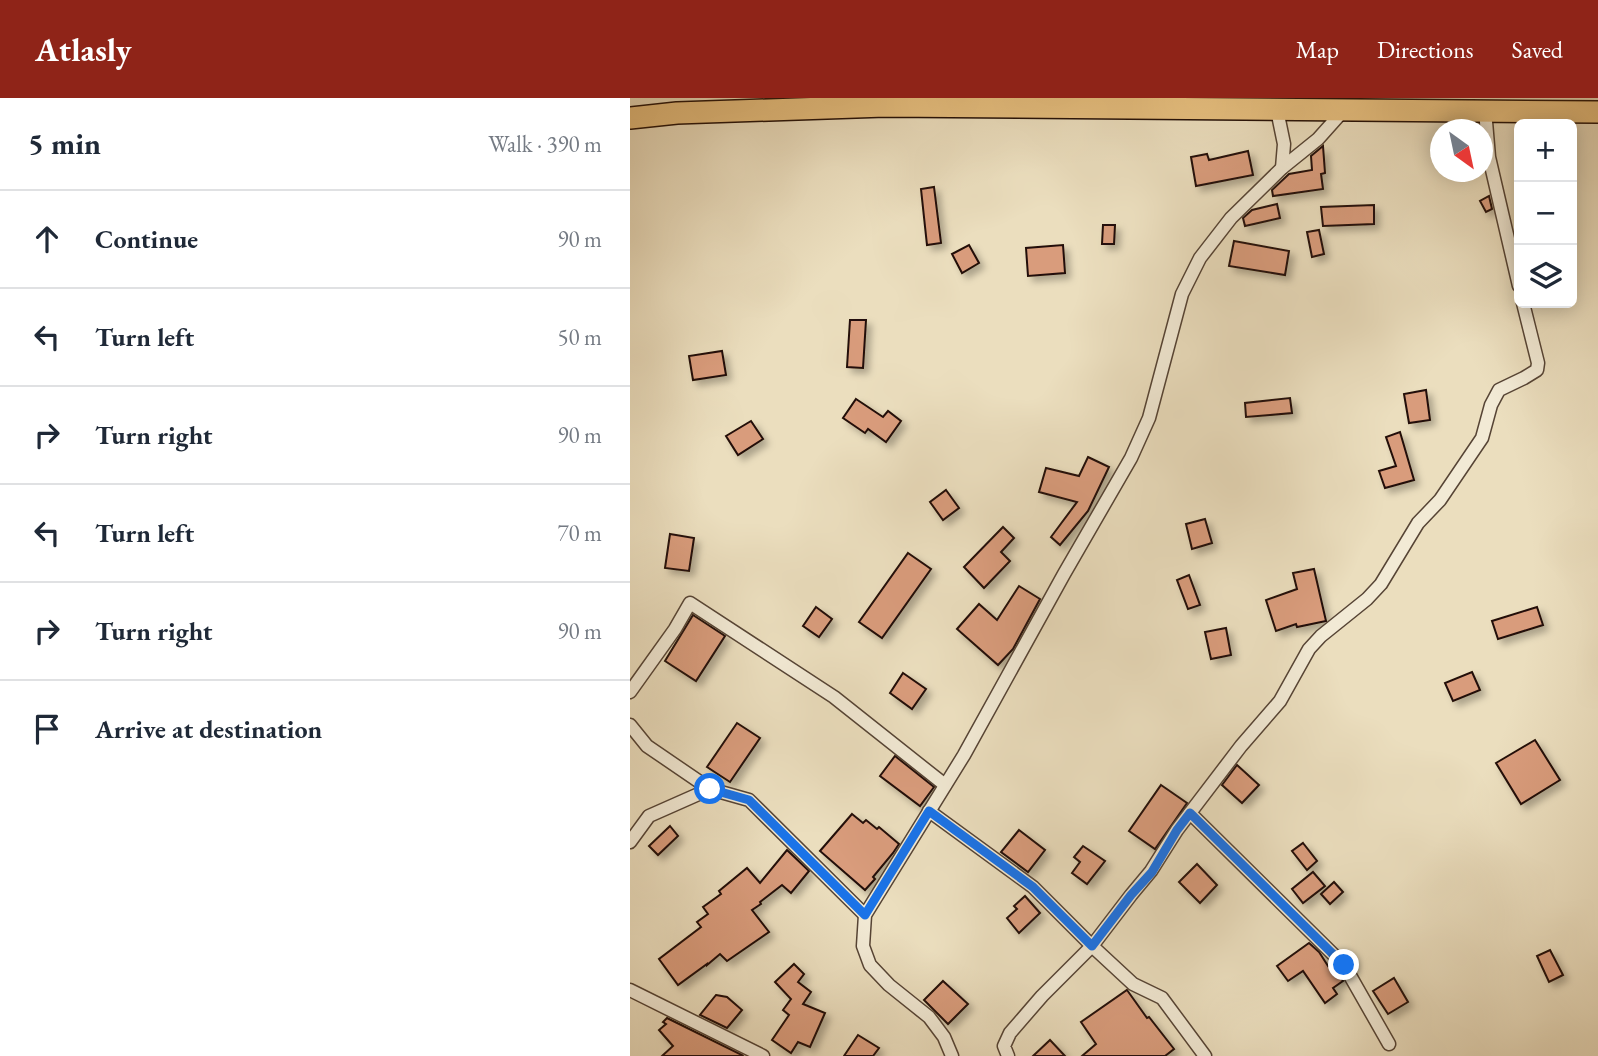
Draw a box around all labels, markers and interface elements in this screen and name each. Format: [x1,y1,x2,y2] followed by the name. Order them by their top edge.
[35,28,132,71] text: Atlasly
[1296,34,1339,65] text: Map
[1377,34,1474,65] text: Directions
[1512,34,1563,65] text: Saved
[1430,119,1493,182] north arrow
[1514,119,1577,308] map controls
[1514,119,1577,182] button: +
[28,124,101,163] text: 5 min
[488,129,602,159] text: Walk · 390 m
[1514,182,1577,245] button: −
[28,220,66,258] icon: ahead
[95,222,198,256] text: Continue
[557,224,602,254] text: 90 m
[1514,245,1577,308] button: layers
[28,318,66,356] icon: left
[95,320,194,354] text: Turn left
[557,322,602,352] text: 50 m
[28,416,66,454] icon: right
[95,418,213,452] text: Turn right
[557,420,602,450] text: 90 m
[28,514,66,552] icon: left
[95,516,194,550] text: Turn left
[557,518,602,548] text: 70 m
[28,612,66,650] icon: right
[95,614,213,648] text: Turn right
[557,616,602,646] text: 90 m
[28,710,66,748] icon: arrive
[95,712,322,746] text: Arrive at destination
[694,773,725,804] route start
[1328,949,1359,980] route end

